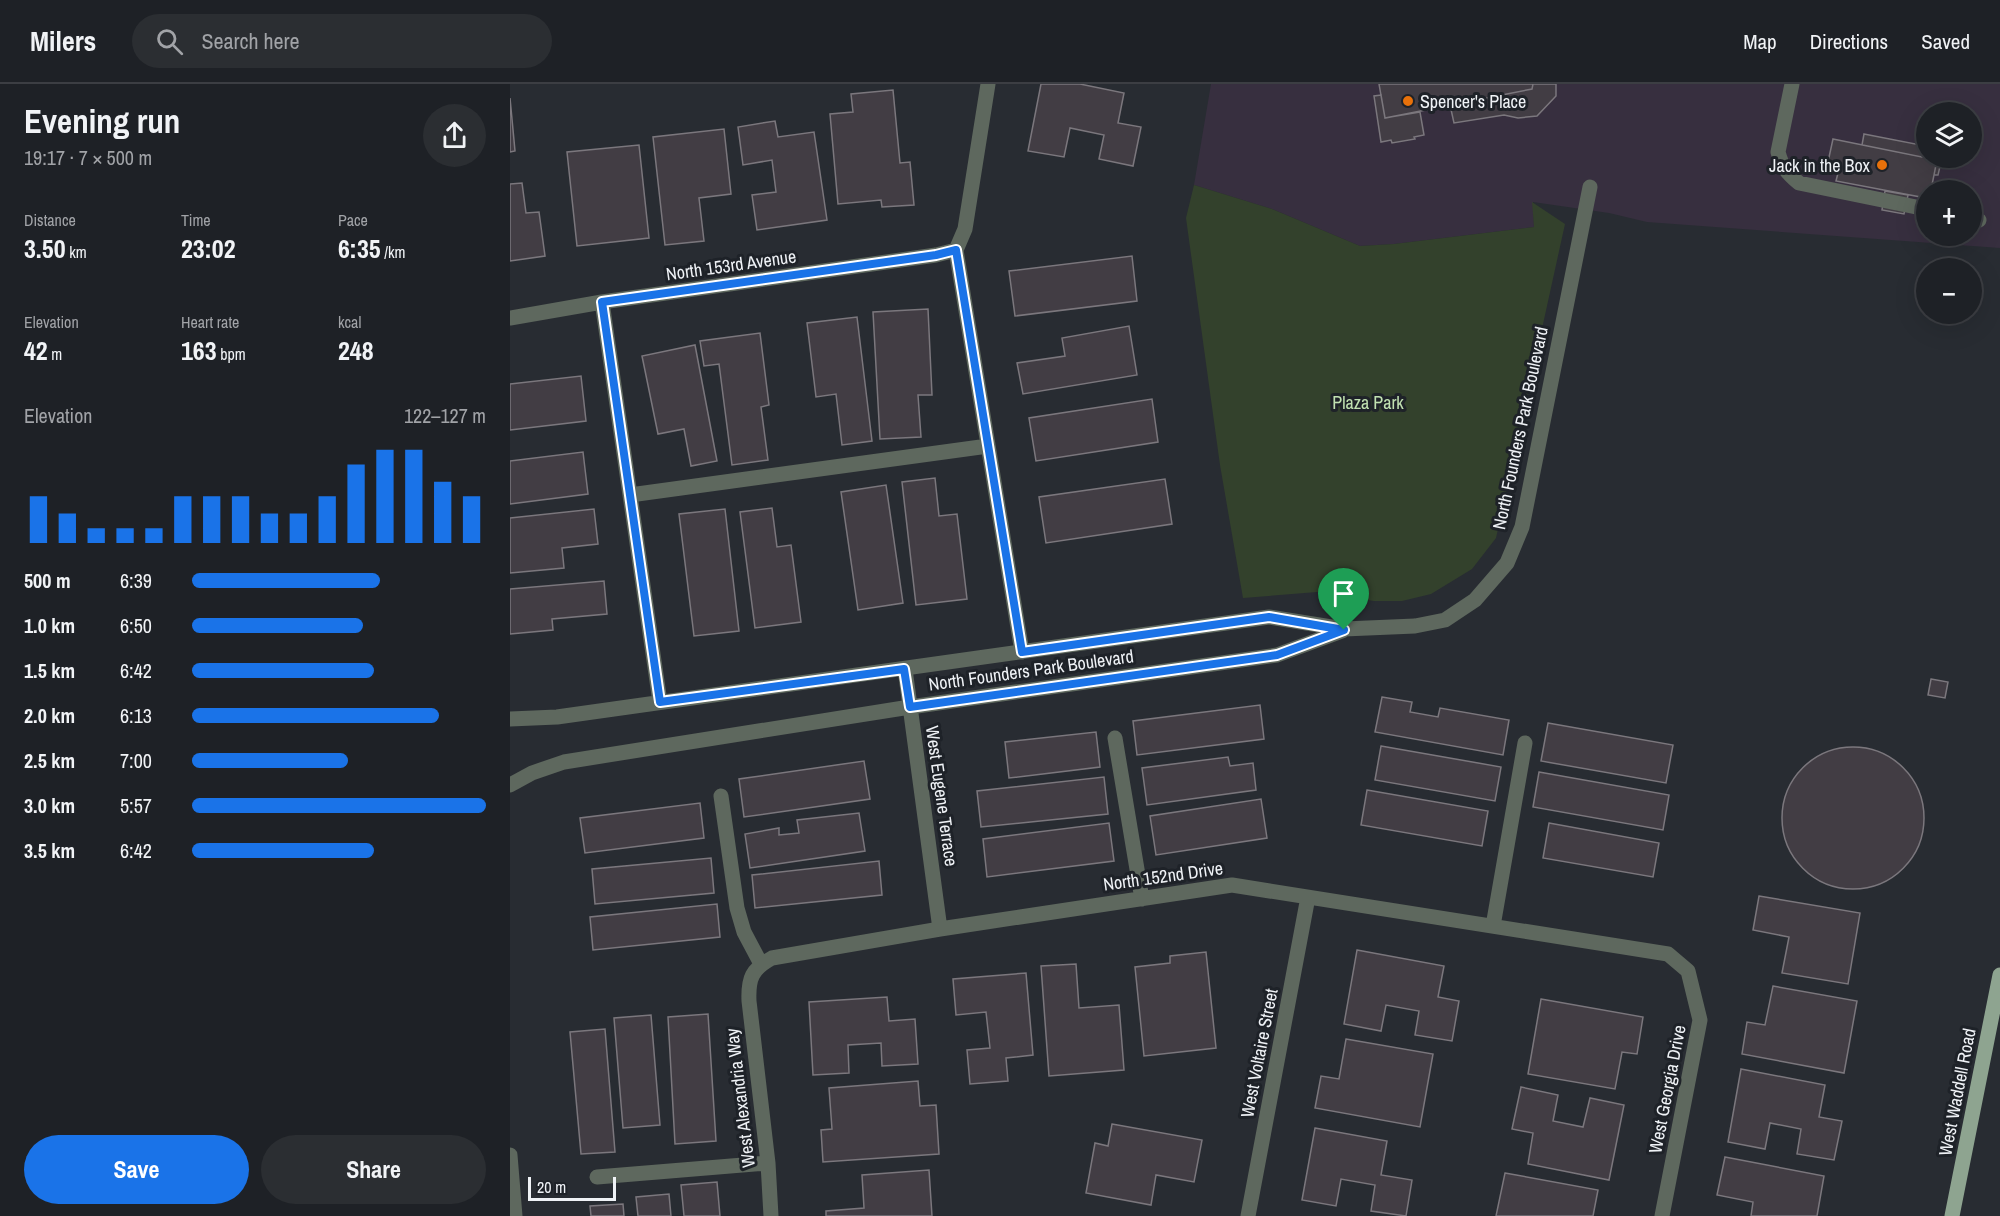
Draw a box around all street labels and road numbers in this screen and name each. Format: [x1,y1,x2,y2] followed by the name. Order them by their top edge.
[664,244,798,286] street label: North 153rd Avenue
[1486,324,1554,532] street label: North Founders Park Boulevard
[927,643,1135,697] street label: North Founders Park Boulevard
[920,724,964,868] street label: West Eugene Terrace
[1102,855,1224,897] street label: North 152nd Drive
[1234,986,1284,1120] street label: West Voltaire Street
[1642,1023,1692,1155] street label: West Georgia Drive
[719,1026,761,1169] street label: West Alexandria Way
[1932,1026,1982,1158] street label: West Waddell Road

